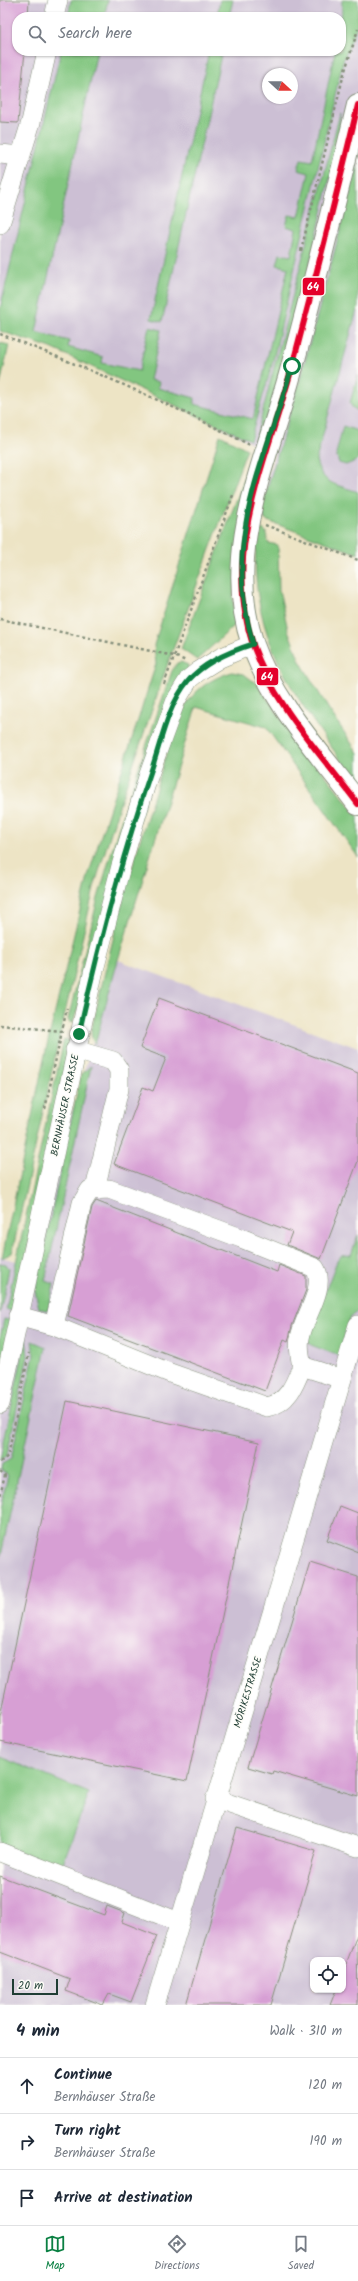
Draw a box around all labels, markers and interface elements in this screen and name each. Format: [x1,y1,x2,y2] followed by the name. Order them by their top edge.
[12,12,346,56] search box
[58,22,132,46] text: Search here
[26,23,48,45] icon: search
[262,68,298,104] north arrow
[302,277,325,296] line badge: 64
[307,278,319,296] text: 64
[283,357,301,375] route start
[256,667,279,686] line badge: 64
[261,668,273,686] text: 64
[70,1025,88,1043] route end
[46,1052,84,1158] street label: BERNHÄUSER STRASSE
[230,1654,267,1730] street label: MÖRIKESTRASSE
[310,1957,346,1993] map controls
[310,1957,346,1993] button: locate
[12,1977,58,1996] scale bar
[18,1977,43,1995] text: 20 m
[16,2018,60,2045] text: 4 min
[269,2021,342,2042] text: Walk · 310 m
[54,2063,112,2087] text: Continue
[16,2075,38,2097] icon: ahead
[308,2075,342,2096] text: 120 m
[54,2087,155,2108] text: Bernhäuser Straße
[54,2119,121,2143] text: Turn right
[16,2131,38,2153] icon: right
[310,2131,342,2152] text: 190 m
[54,2143,155,2164] text: Bernhäuser Straße
[54,2186,193,2210] text: Arrive at destination
[16,2187,38,2209] icon: arrive
[44,2233,66,2275] tab: Map
[154,2233,200,2275] tab: Directions
[288,2233,314,2275] tab: Saved

